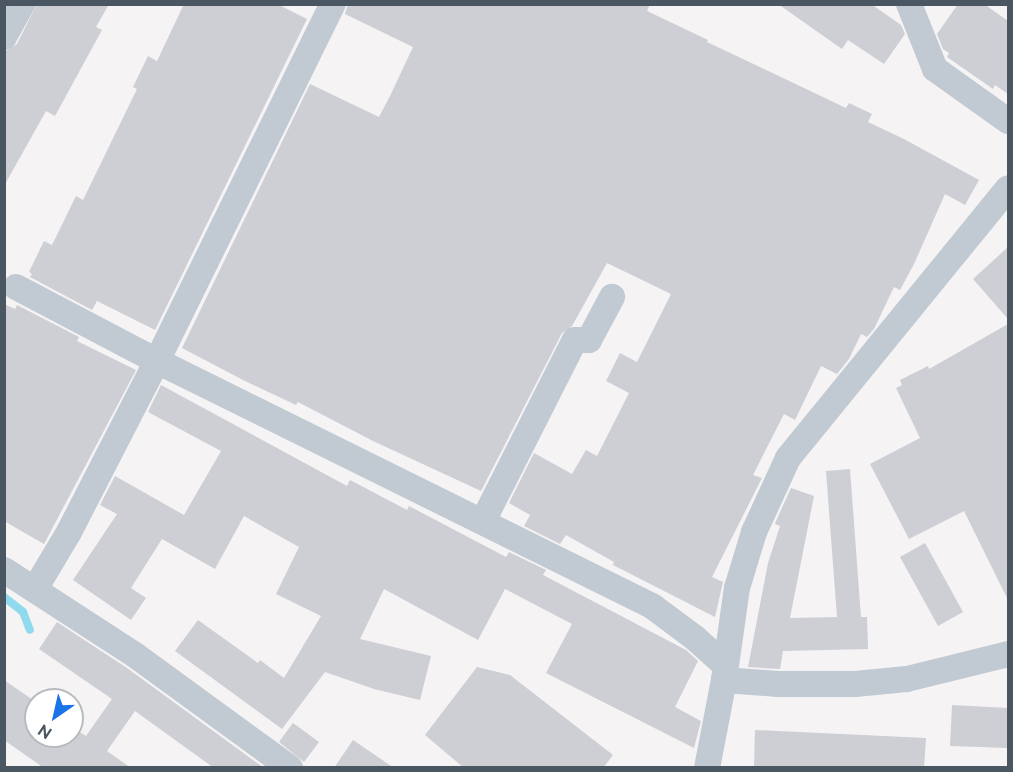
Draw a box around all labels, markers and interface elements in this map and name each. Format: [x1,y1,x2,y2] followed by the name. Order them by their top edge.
[24,688,84,748] north arrow
[34,720,55,743] text: N

